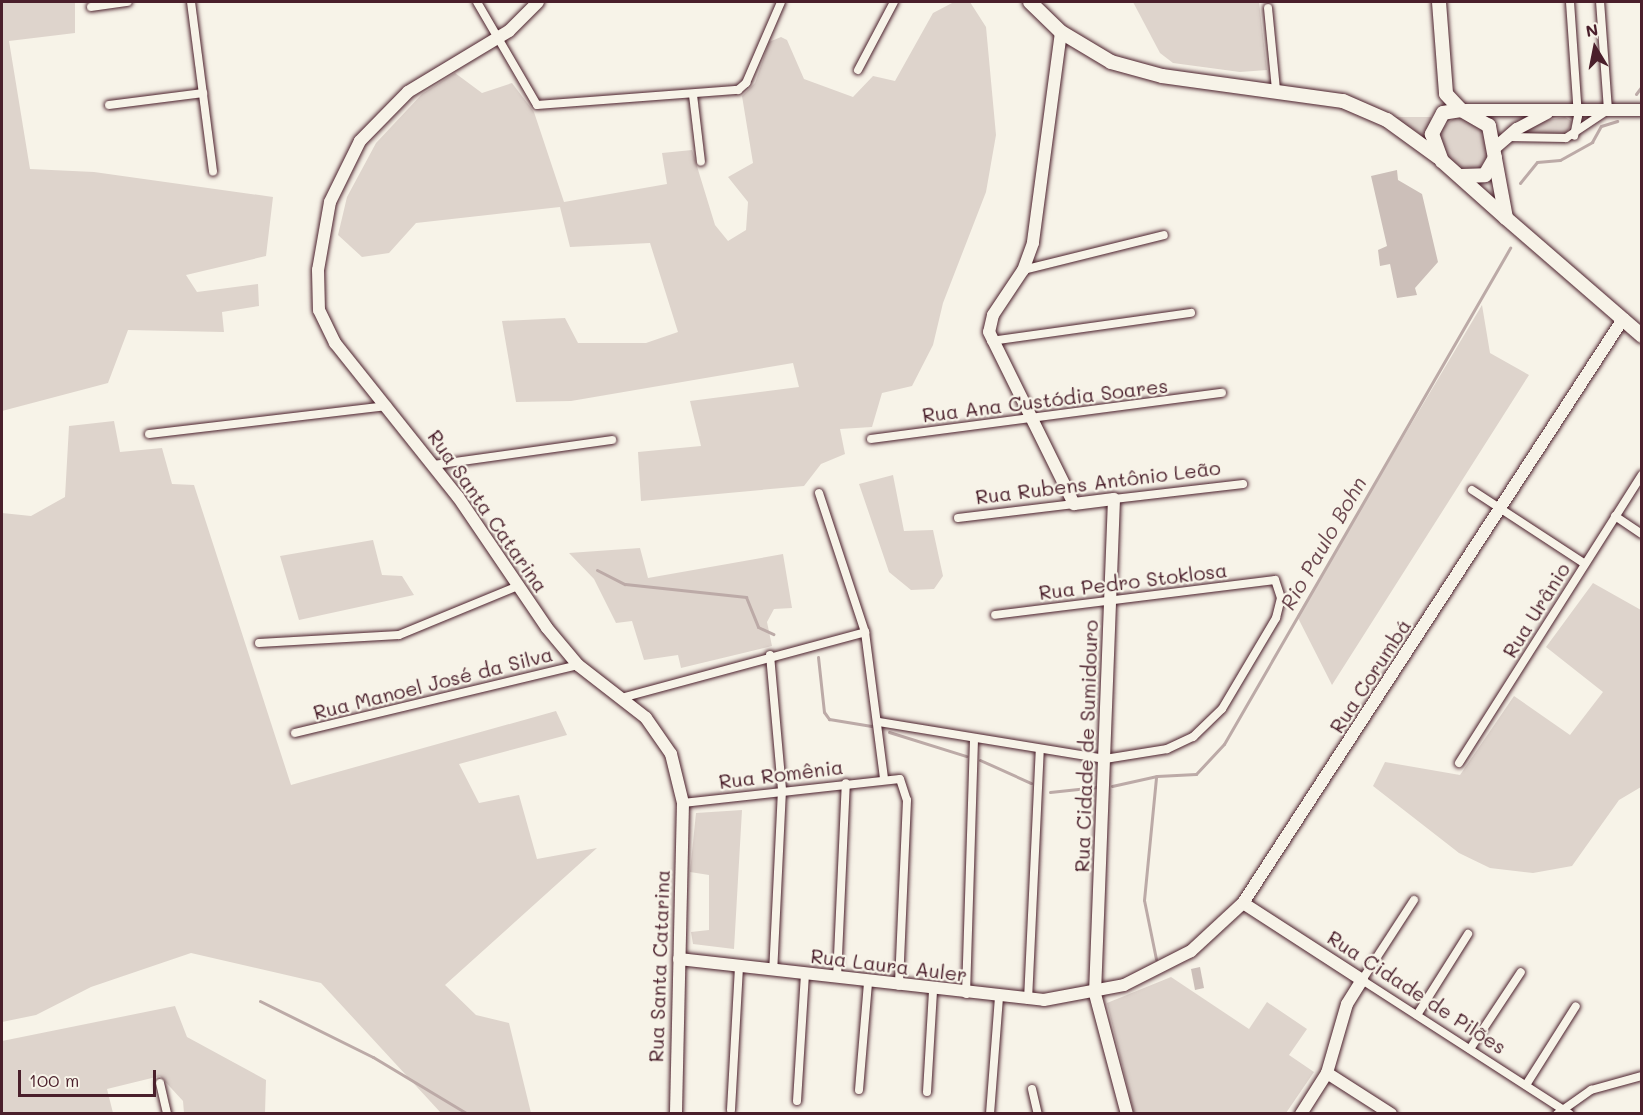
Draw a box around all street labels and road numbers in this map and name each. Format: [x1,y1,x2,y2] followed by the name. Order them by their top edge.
[921,373,1169,427] street label: Rua Ana Custódia Soares
[423,425,553,597] street label: Rua Santa Catarina
[974,455,1222,509] street label: Rua Rubens Antônio Leão
[1037,558,1229,604] street label: Rua Pedro Stoklosa
[1497,558,1575,662] street label: Rua Urânio
[1324,615,1416,737] street label: Rua Corumbá
[1070,619,1102,873] street label: Rua Cidade de Sumidouro
[311,642,555,724] street label: Rua Manoel José da Silva
[717,754,845,794] street label: Rua Romênia
[644,869,674,1063] street label: Rua Santa Catarina
[1323,925,1511,1059] street label: Rua Cidade de Pilões
[809,943,969,987] street label: Rua Laura Auler

